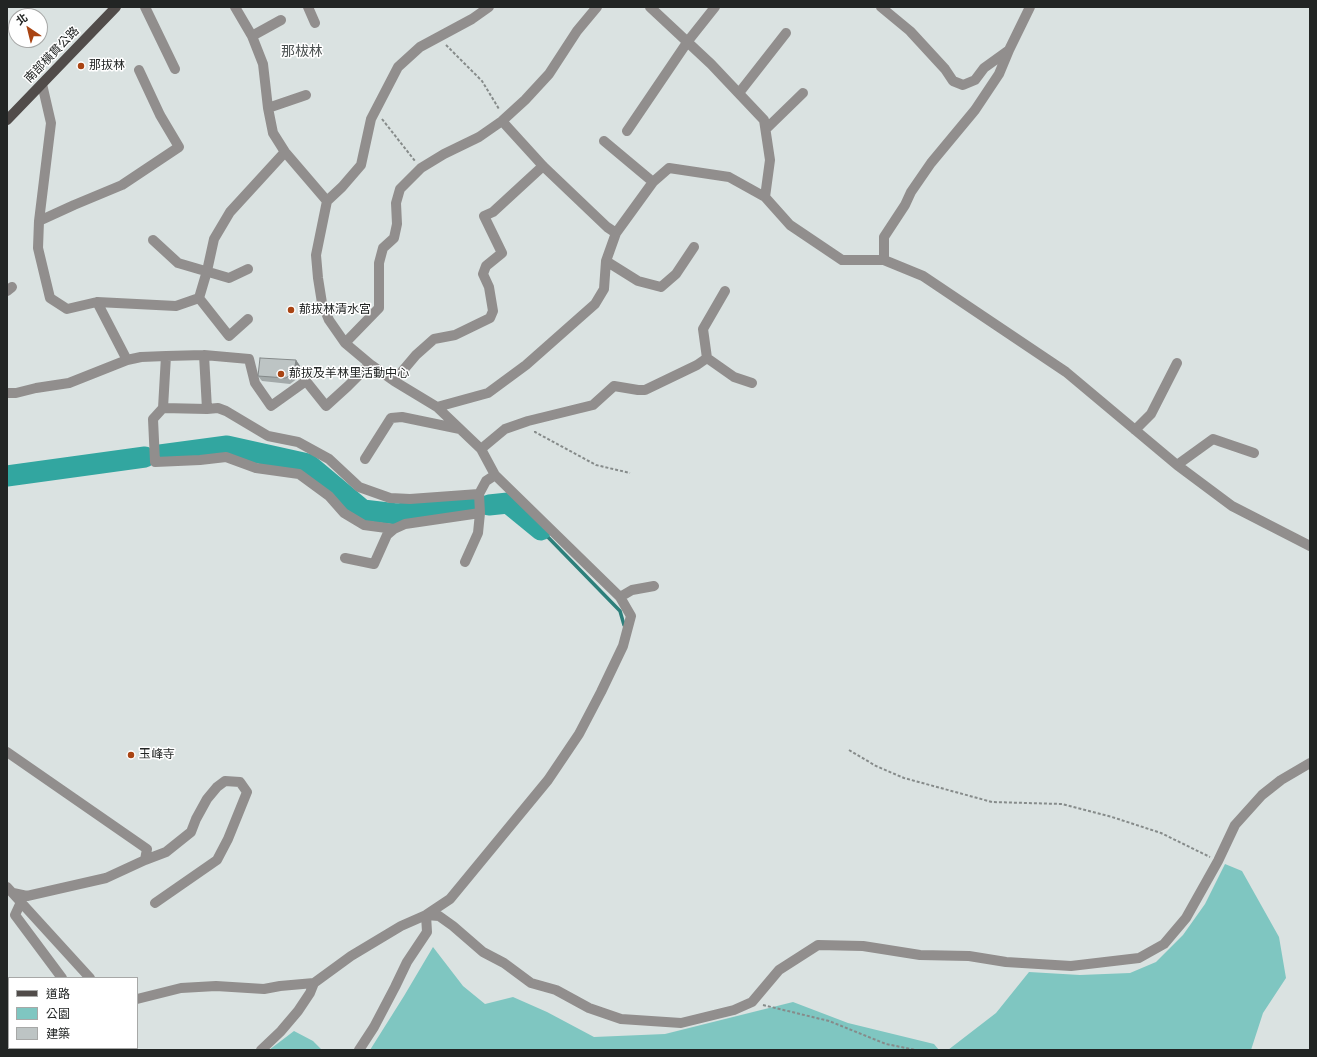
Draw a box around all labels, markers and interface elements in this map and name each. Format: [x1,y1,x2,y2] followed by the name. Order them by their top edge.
[8,8,48,48] north arrow
[13,9,30,28] text: 北
[22,24,82,86] street label: 南部橫貫公路
[281,44,323,60] district label: 那柭林
[89,59,125,73] place label: 那拔林
[76,61,86,71] marker: 那拔林
[299,303,371,317] place label: 𦰡拔林清水宮
[286,305,296,315] marker: 𦰡拔林清水宮
[289,367,409,381] place label: 𦰡拔及羊林里活動中心
[276,369,286,379] marker: 𦰡拔及羊林里活動中心
[139,748,175,762] place label: 玉峰寺
[126,750,136,760] marker: 玉峰寺
[8,977,138,1049] legend
[46,985,70,1002] text: 道路
[46,1005,70,1022] text: 公園
[46,1025,70,1042] text: 建築

